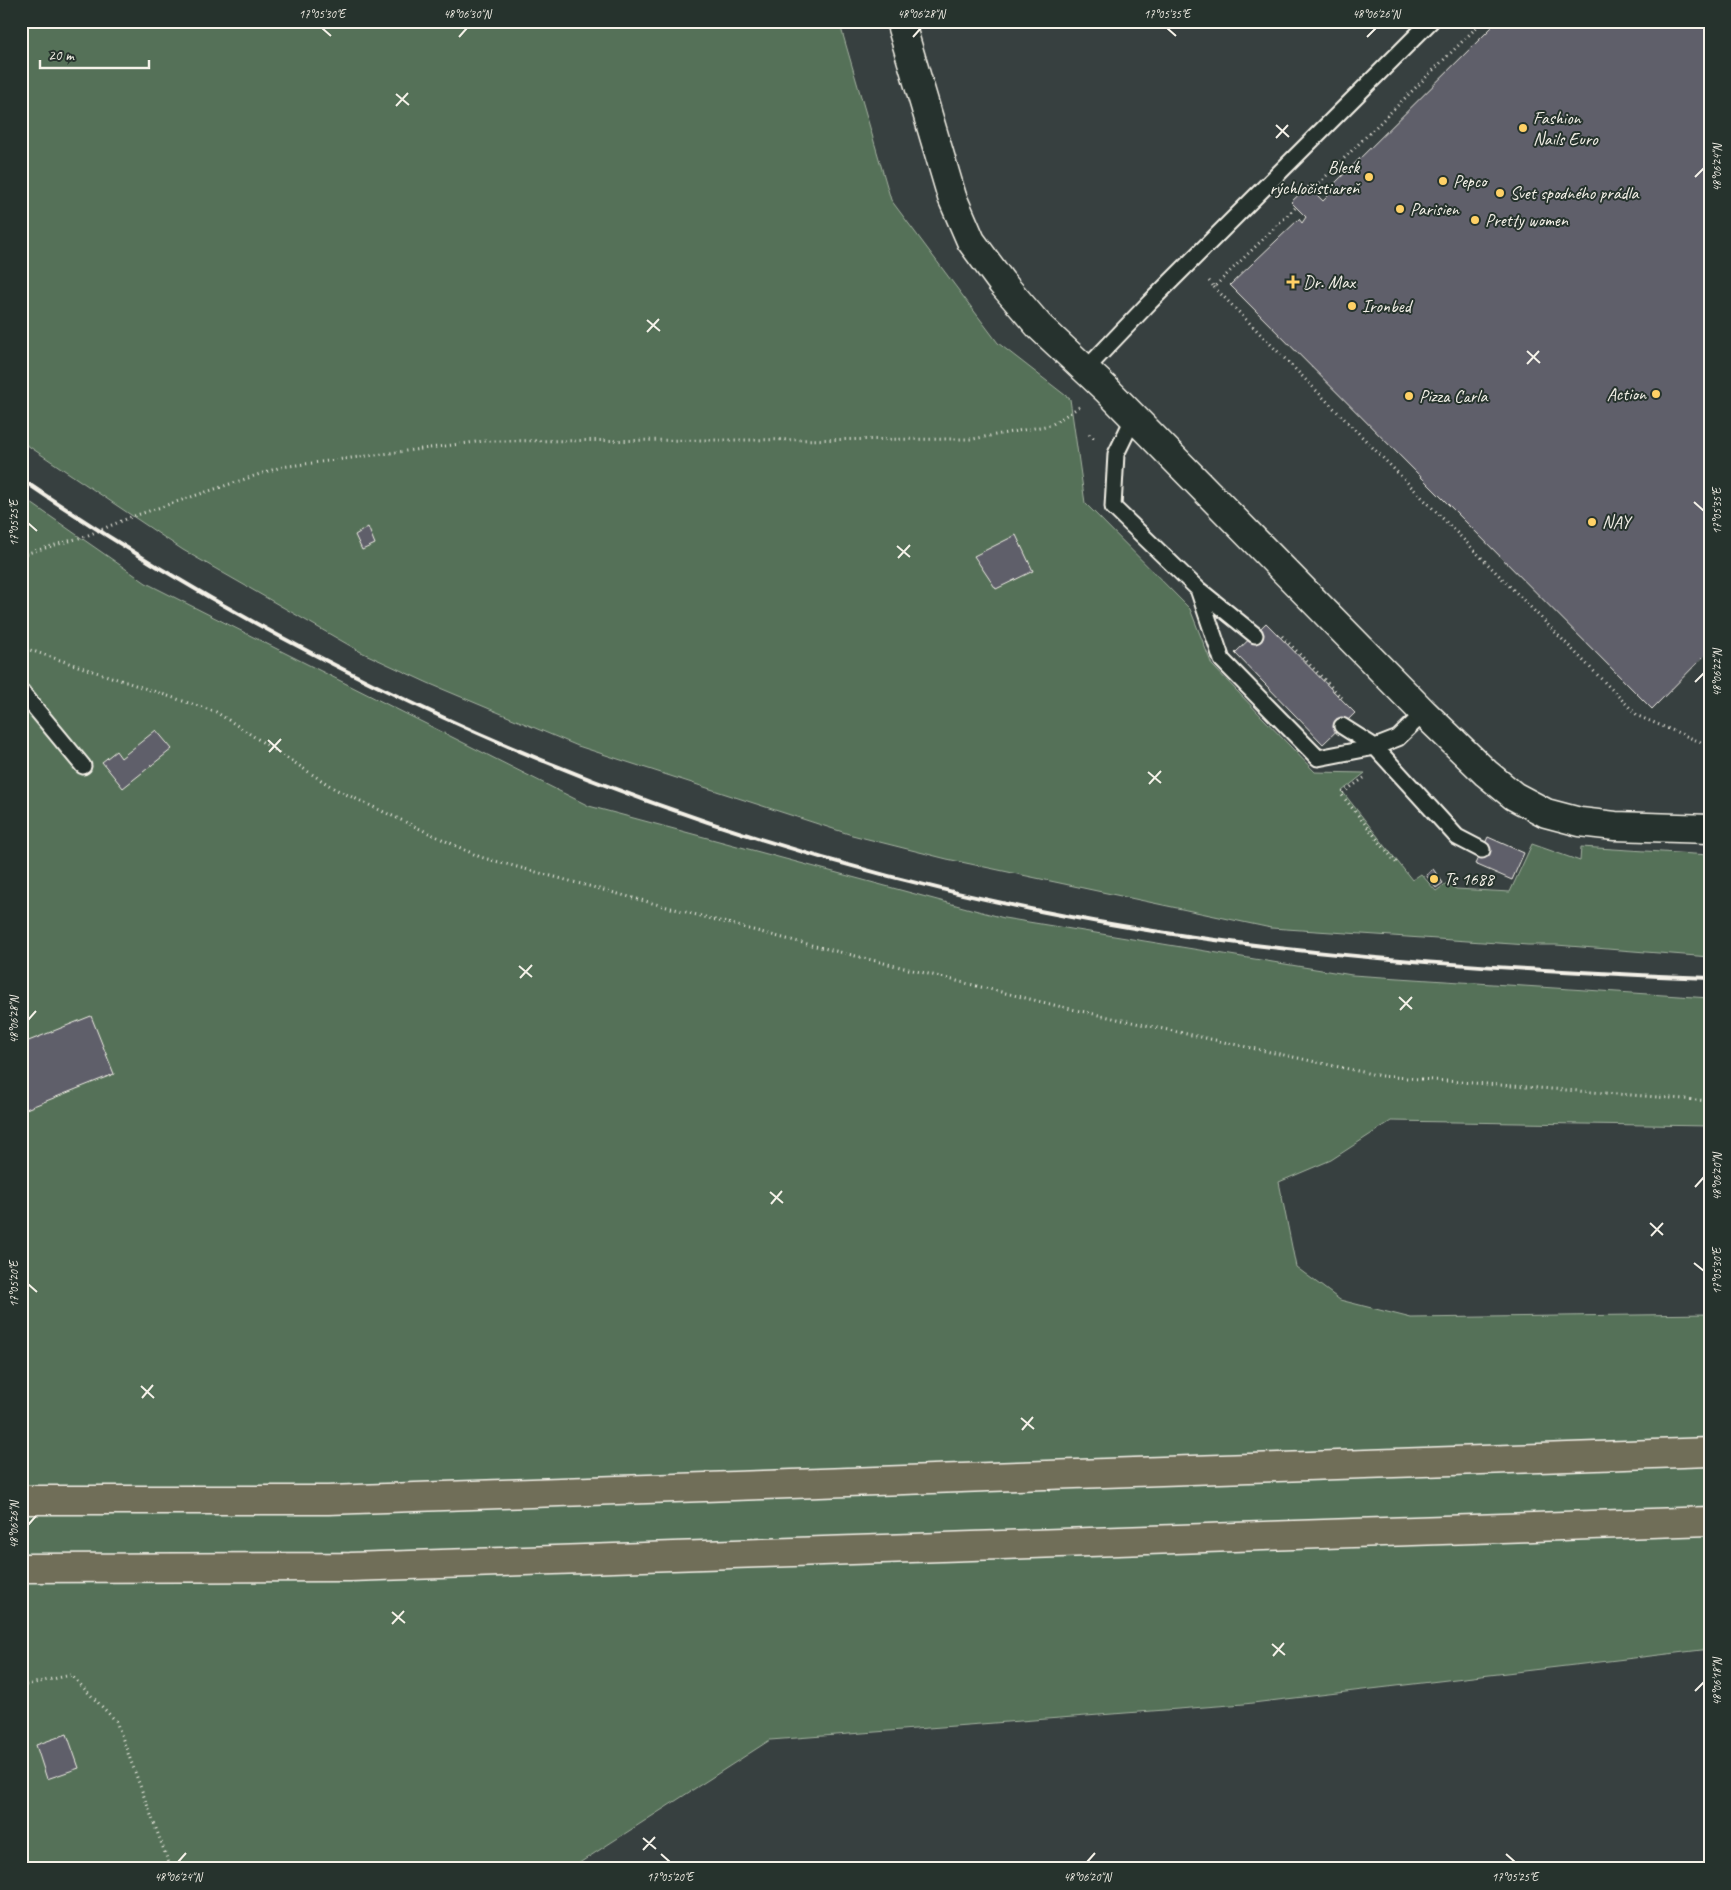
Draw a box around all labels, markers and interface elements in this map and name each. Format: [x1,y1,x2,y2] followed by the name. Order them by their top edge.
[299,6,347,22] text: 17°05'30"E
[443,6,492,22] text: 48°06'30"N
[897,6,946,22] text: 48°06'28"N
[1144,6,1192,22] text: 17°05'35"E
[1352,6,1401,22] text: 48°06'26"N
[40,38,149,70] scale bar
[48,46,75,65] text: 20 m
[1533,107,1599,150] place label: Fashion Nails Euro
[1517,122,1529,134] marker: Fashion Nails Euro
[1709,143,1725,192] text: 48°06'24"N
[1269,156,1361,199] place label: Blesk rýchločistiareň
[1453,170,1488,192] place label: Pepco
[1363,171,1375,183] marker: Blesk rýchločistiareň
[1437,175,1449,187] marker: Pepco
[1510,182,1640,204] place label: Svet spodného prádla
[1494,187,1506,199] marker: Svet spodného prádla
[1410,198,1460,220] place label: Parisien
[1394,203,1406,215] marker: Parisien
[1485,209,1569,231] place label: Pretty women
[1469,214,1481,226] marker: Pretty women
[1303,271,1357,293] place label: Dr. Max
[1287,276,1299,288] marker: Dr. Max
[1362,295,1414,317] place label: Ironbed
[1346,300,1358,312] marker: Ironbed
[1607,383,1647,405] place label: Action
[1419,385,1488,407] place label: Pizza Carla
[1650,388,1662,400] marker: Action
[1403,390,1415,402] marker: Pizza Carla
[1709,486,1725,534] text: 17°05'35"E
[6,498,22,546] text: 17°05'25"E
[1602,511,1633,533] place label: NAY
[1586,516,1598,528] marker: NAY
[1709,648,1725,697] text: 48°06'22"N
[1444,868,1496,890] place label: Ts 1688
[1428,873,1440,885] marker: Ts 1688
[6,995,22,1044] text: 48°06'28"N
[1709,1152,1725,1201] text: 48°06'20"N
[1709,1246,1725,1294] text: 17°05'30"E
[6,1259,22,1307] text: 17°05'20"E
[6,1500,22,1549] text: 48°06'26"N
[1709,1657,1725,1706] text: 48°06'18"N
[154,1869,203,1885] text: 48°06'24"N
[647,1869,695,1885] text: 17°05'20"E
[1063,1869,1112,1885] text: 48°06'20"N
[1492,1869,1540,1885] text: 17°05'25"E

